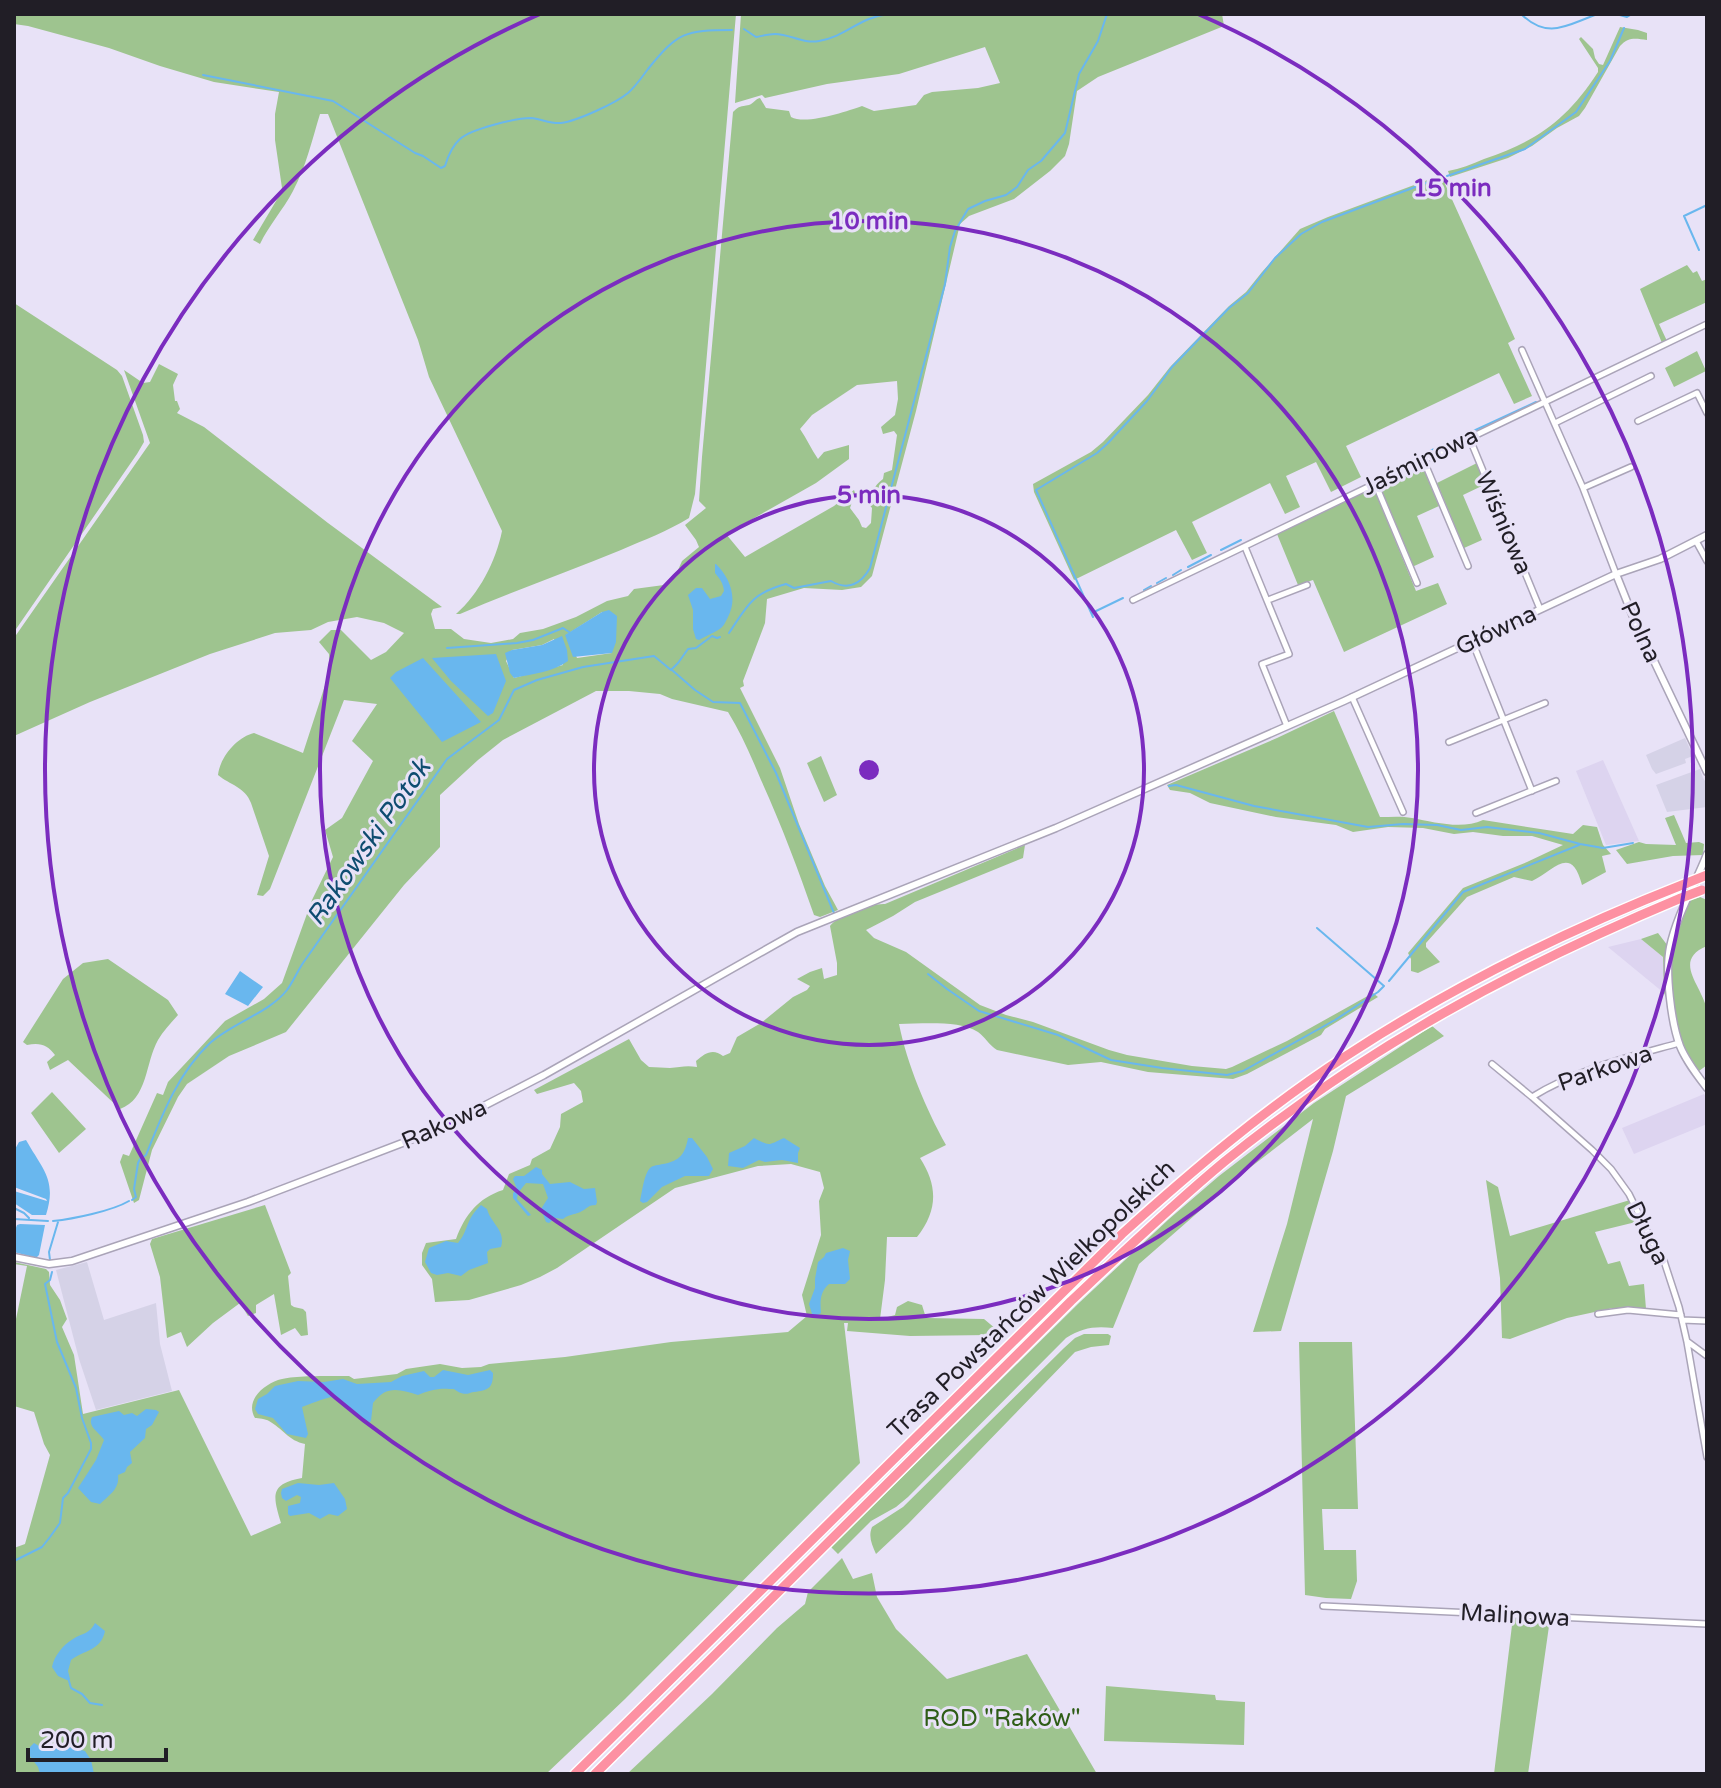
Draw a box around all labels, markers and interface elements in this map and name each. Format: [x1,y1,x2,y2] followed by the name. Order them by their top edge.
[1412,174,1492,203] text: 15 min
[829,207,909,236] text: 10 min
[1357,421,1483,502] street label: Jaśminowa
[1469,467,1538,579] street label: Wiśniowa
[837,481,901,510] text: 5 min
[1614,597,1667,668] street label: Polna
[1451,599,1541,662] street label: Główna
[300,752,438,931] water label: Rakowski Potok
[855,756,883,784] centre of rings
[1554,1039,1656,1098] street label: Parkowa
[397,1093,491,1156] street label: Rakowa
[882,1154,1181,1445] street label: Trasa Powstańców Wielkopolskich
[1620,1197,1675,1270] street label: Długa
[1459,1598,1571,1633] street label: Malinowa
[923,1704,1081,1733] park label: ROD "Raków"
[28,1712,166,1762] scale bar
[40,1726,114,1755] text: 200 m

